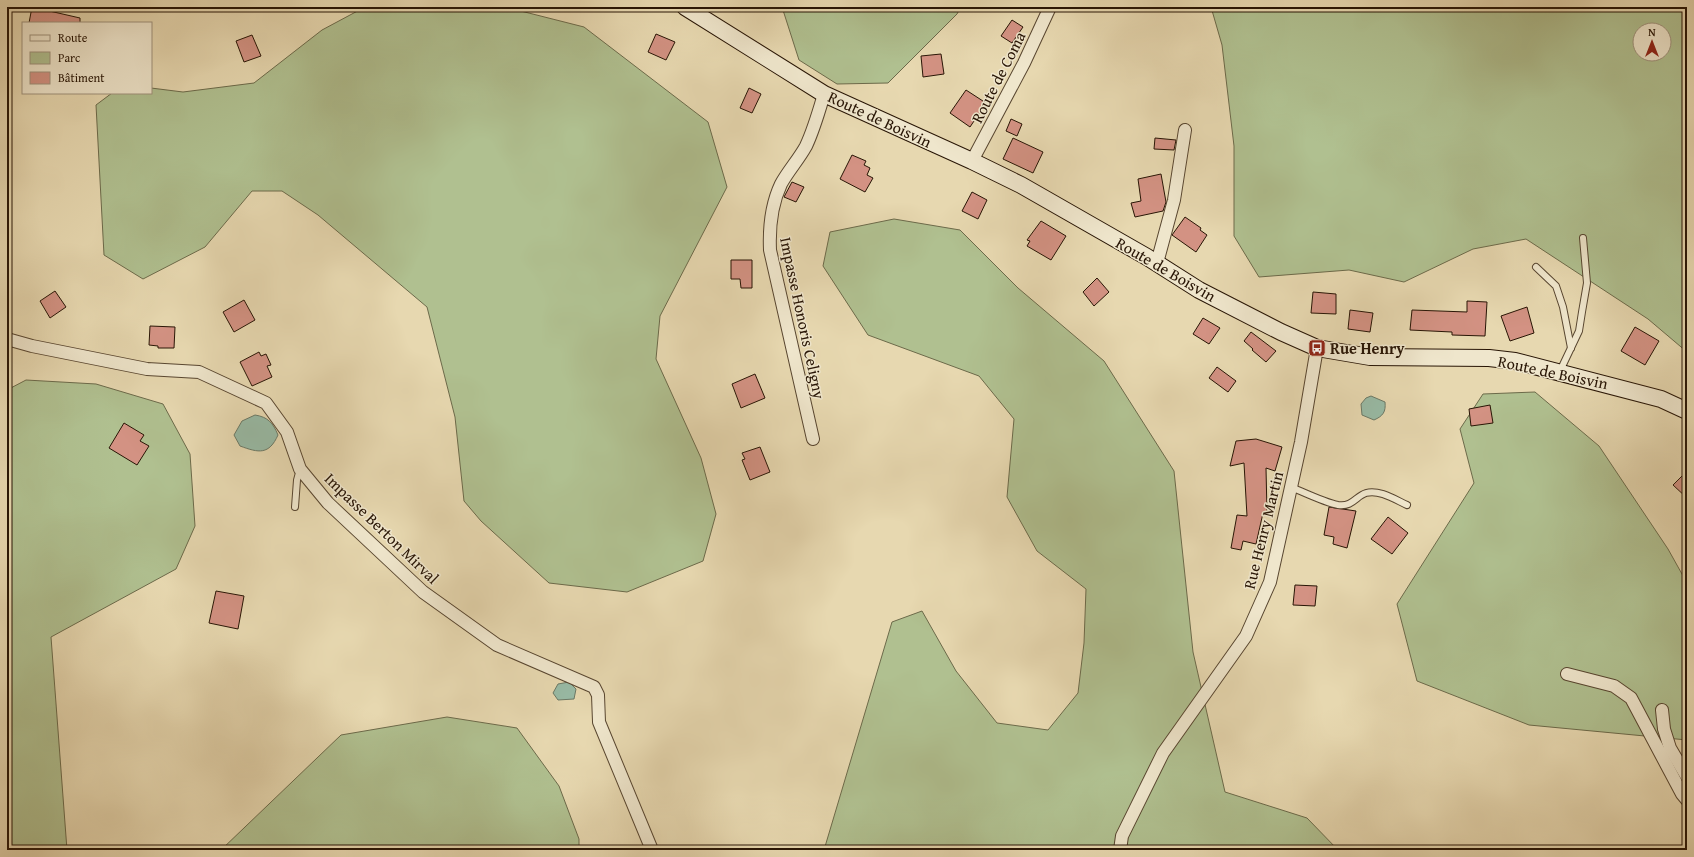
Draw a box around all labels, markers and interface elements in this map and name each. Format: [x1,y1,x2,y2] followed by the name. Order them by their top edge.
[22,22,152,94] legend
[1632,22,1672,62] north arrow
[1648,24,1656,40] text: N
[965,27,1032,127] street label: Route de Coma
[58,29,88,46] text: Route
[58,49,81,66] text: Parc
[58,69,105,86] text: Bâtiment
[824,84,936,154] street label: Route de Boisvin
[1112,231,1220,307] street label: Route de Boisvin
[774,235,832,401] street label: Impasse Honoris Celigny
[1330,336,1405,360] place label: Rue Henry
[1307,338,1327,358] bus stop icon: Rue Henry
[1496,349,1610,395] street label: Route de Boisvin
[319,467,445,590] street label: Impasse Berton Mirval
[1237,469,1289,591] street label: Rue Henry Martin

